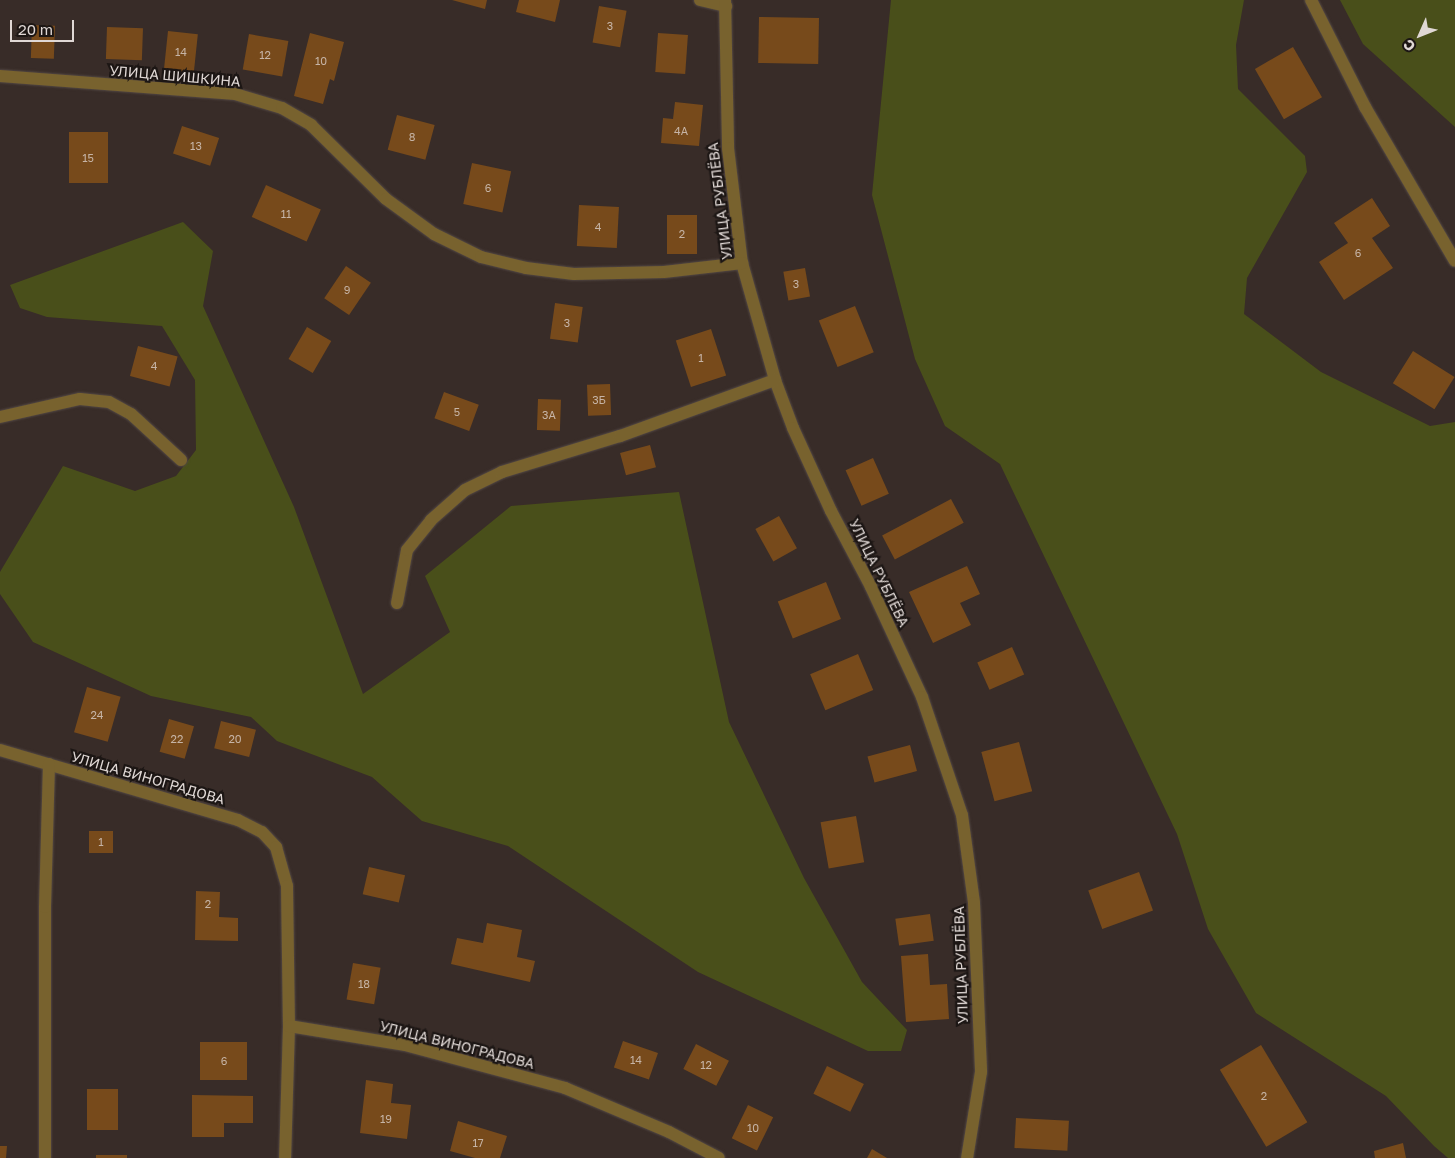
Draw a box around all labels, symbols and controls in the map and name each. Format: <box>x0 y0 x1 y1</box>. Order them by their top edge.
scale bar <box>12 10 76 42</box>
north arrow <box>1395 10 1445 60</box>
house number: 3 <box>607 19 613 33</box>
text: 20 m <box>18 20 53 38</box>
text: С <box>1399 36 1418 55</box>
house number: 14 <box>175 45 187 59</box>
house number: 12 <box>259 48 271 62</box>
house number: 10 <box>315 54 327 68</box>
street label: УЛИЦА ШИШКИНА <box>109 62 241 90</box>
house number: 4А <box>674 124 688 138</box>
house number: 8 <box>409 130 415 144</box>
house number: 13 <box>190 139 202 153</box>
street label: УЛИЦА РУБЛЁВА <box>704 141 736 261</box>
house number: 15 <box>82 151 94 165</box>
house number: 6 <box>485 181 491 195</box>
house number: 11 <box>281 207 291 221</box>
house number: 4 <box>595 220 601 234</box>
house number: 2 <box>679 227 685 241</box>
house number: 6 <box>1355 246 1361 260</box>
house number: 3 <box>793 277 799 291</box>
house number: 9 <box>344 283 350 297</box>
house number: 3 <box>564 316 570 330</box>
house number: 1 <box>698 351 704 365</box>
house number: 4 <box>151 359 157 373</box>
house number: 3Б <box>592 393 606 407</box>
house number: 5 <box>454 405 460 419</box>
house number: 3А <box>542 408 556 422</box>
street label: УЛИЦА РУБЛЁВА <box>846 516 912 630</box>
house number: 24 <box>90 708 104 722</box>
house number: 22 <box>171 732 183 746</box>
house number: 20 <box>228 732 242 746</box>
street label: УЛИЦА ВИНОГРАДОВА <box>69 748 227 808</box>
house number: 1 <box>98 835 104 849</box>
house number: 2 <box>205 897 211 911</box>
street label: УЛИЦА РУБЛЁВА <box>951 906 971 1024</box>
house number: 18 <box>358 977 370 991</box>
street label: УЛИЦА ВИНОГРАДОВА <box>378 1018 536 1072</box>
house number: 14 <box>630 1053 642 1067</box>
house number: 6 <box>221 1054 227 1068</box>
house number: 12 <box>700 1058 712 1072</box>
house number: 2 <box>1261 1089 1267 1103</box>
house number: 19 <box>380 1112 392 1126</box>
house number: 10 <box>747 1121 759 1135</box>
house number: 17 <box>472 1136 484 1150</box>

